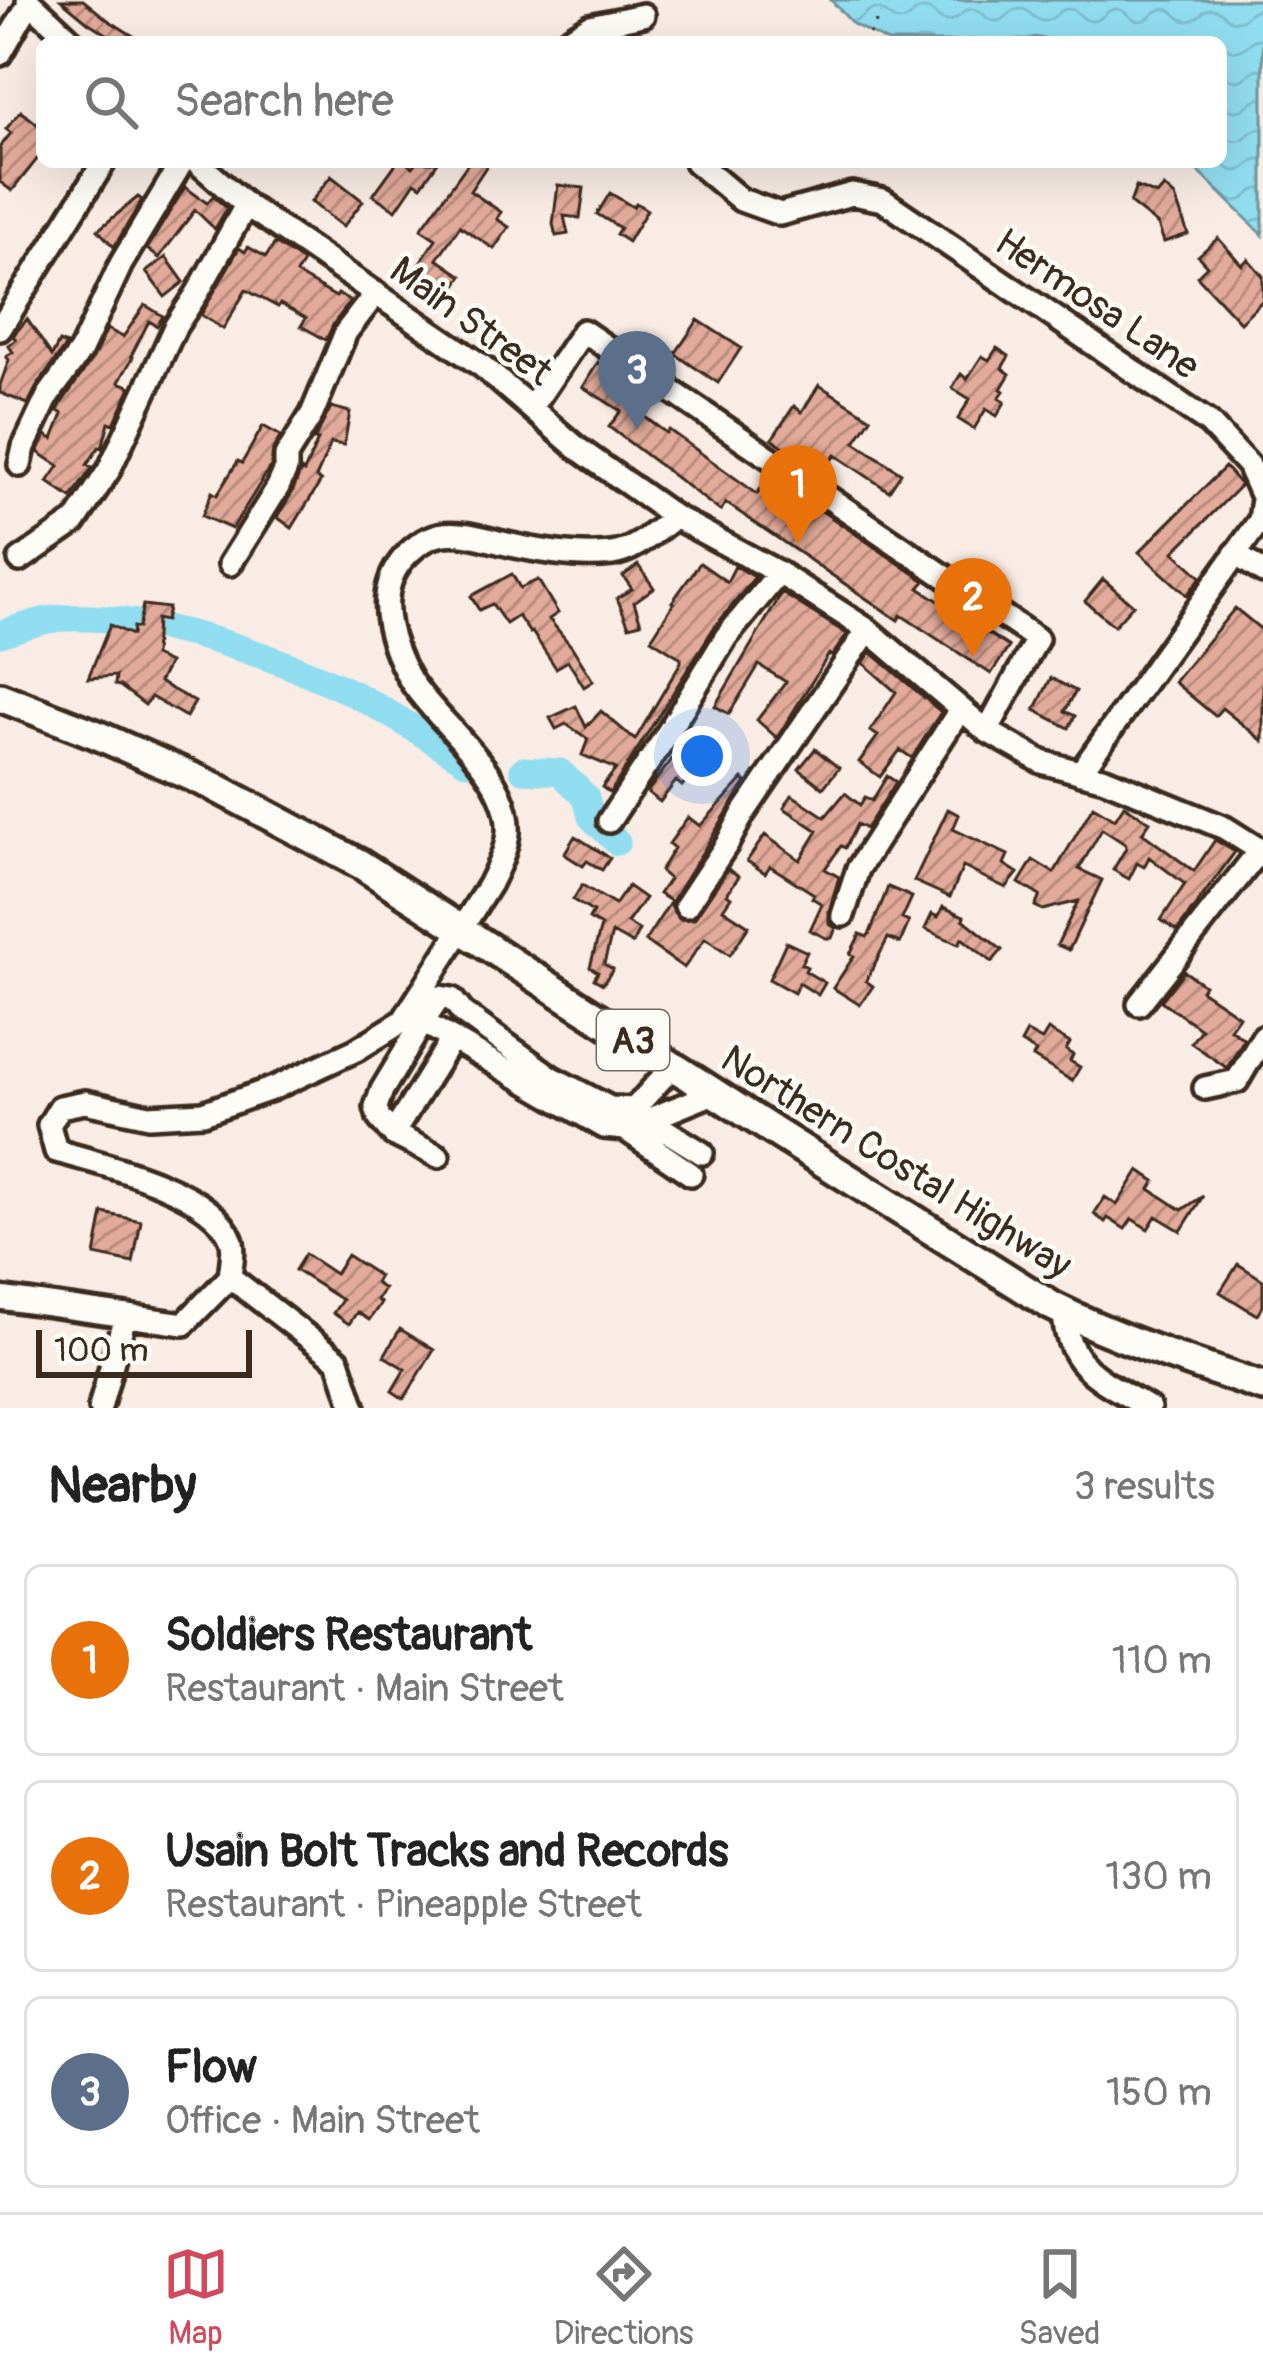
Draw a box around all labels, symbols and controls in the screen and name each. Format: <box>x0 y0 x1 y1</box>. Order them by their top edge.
search box <box>36 36 1227 168</box>
icon: search <box>78 69 144 135</box>
text: Search here <box>174 74 394 130</box>
street label: Hermosa Lane <box>986 218 1209 391</box>
street label: Main Street <box>380 246 562 397</box>
pin: 3 <box>598 331 676 430</box>
pin: 1 <box>759 445 837 544</box>
pin: 2 <box>934 558 1012 657</box>
your location <box>672 726 732 786</box>
road number: A3 <box>597 1010 669 1070</box>
street label: Northern Costal Highway <box>712 1034 1081 1290</box>
scale bar <box>36 1324 252 1377</box>
text: 100 m <box>54 1330 148 1371</box>
text: Nearby <box>48 1454 196 1518</box>
text: 3 results <box>1074 1462 1215 1511</box>
text: Soldiers Restaurant <box>165 1608 532 1664</box>
text: 1 <box>82 1636 98 1685</box>
text: 110 m <box>1112 1636 1212 1685</box>
text: Restaurant · Main Street <box>165 1664 564 1713</box>
text: Usain Bolt Tracks and Records <box>165 1824 728 1880</box>
text: 2 <box>79 1852 101 1901</box>
text: 130 m <box>1105 1852 1212 1901</box>
text: Restaurant · Pineapple Street <box>165 1880 642 1929</box>
text: Flow <box>165 2040 257 2096</box>
text: 3 <box>79 2068 101 2117</box>
text: 150 m <box>1106 2068 1212 2117</box>
text: Office · Main Street <box>165 2096 480 2145</box>
tab: Map <box>163 2241 229 2354</box>
tab: Directions <box>554 2241 694 2354</box>
tab: Saved <box>1019 2241 1100 2354</box>

